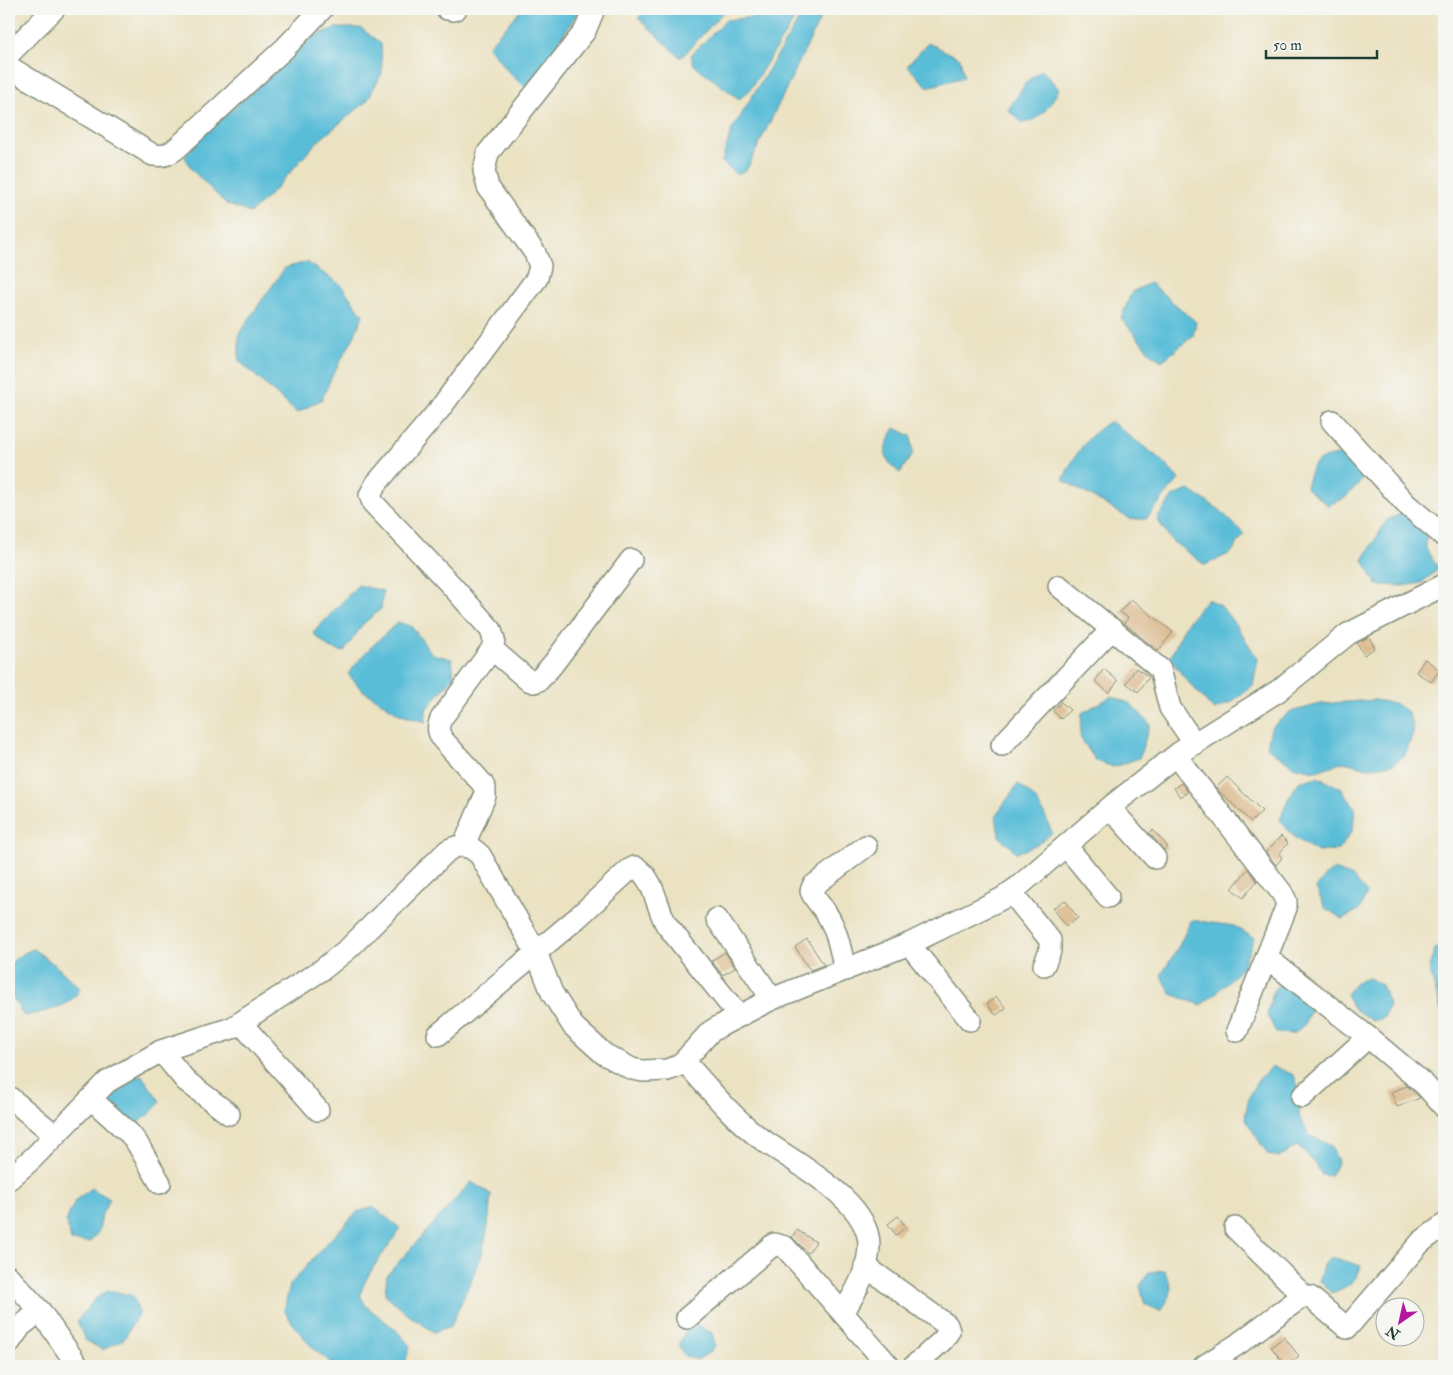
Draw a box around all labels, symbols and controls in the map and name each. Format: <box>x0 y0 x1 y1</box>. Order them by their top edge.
scale bar <box>1266 28 1377 60</box>
text: 50 m <box>1273 36 1302 55</box>
north arrow <box>1376 1298 1426 1348</box>
text: N <box>1383 1322 1404 1343</box>

